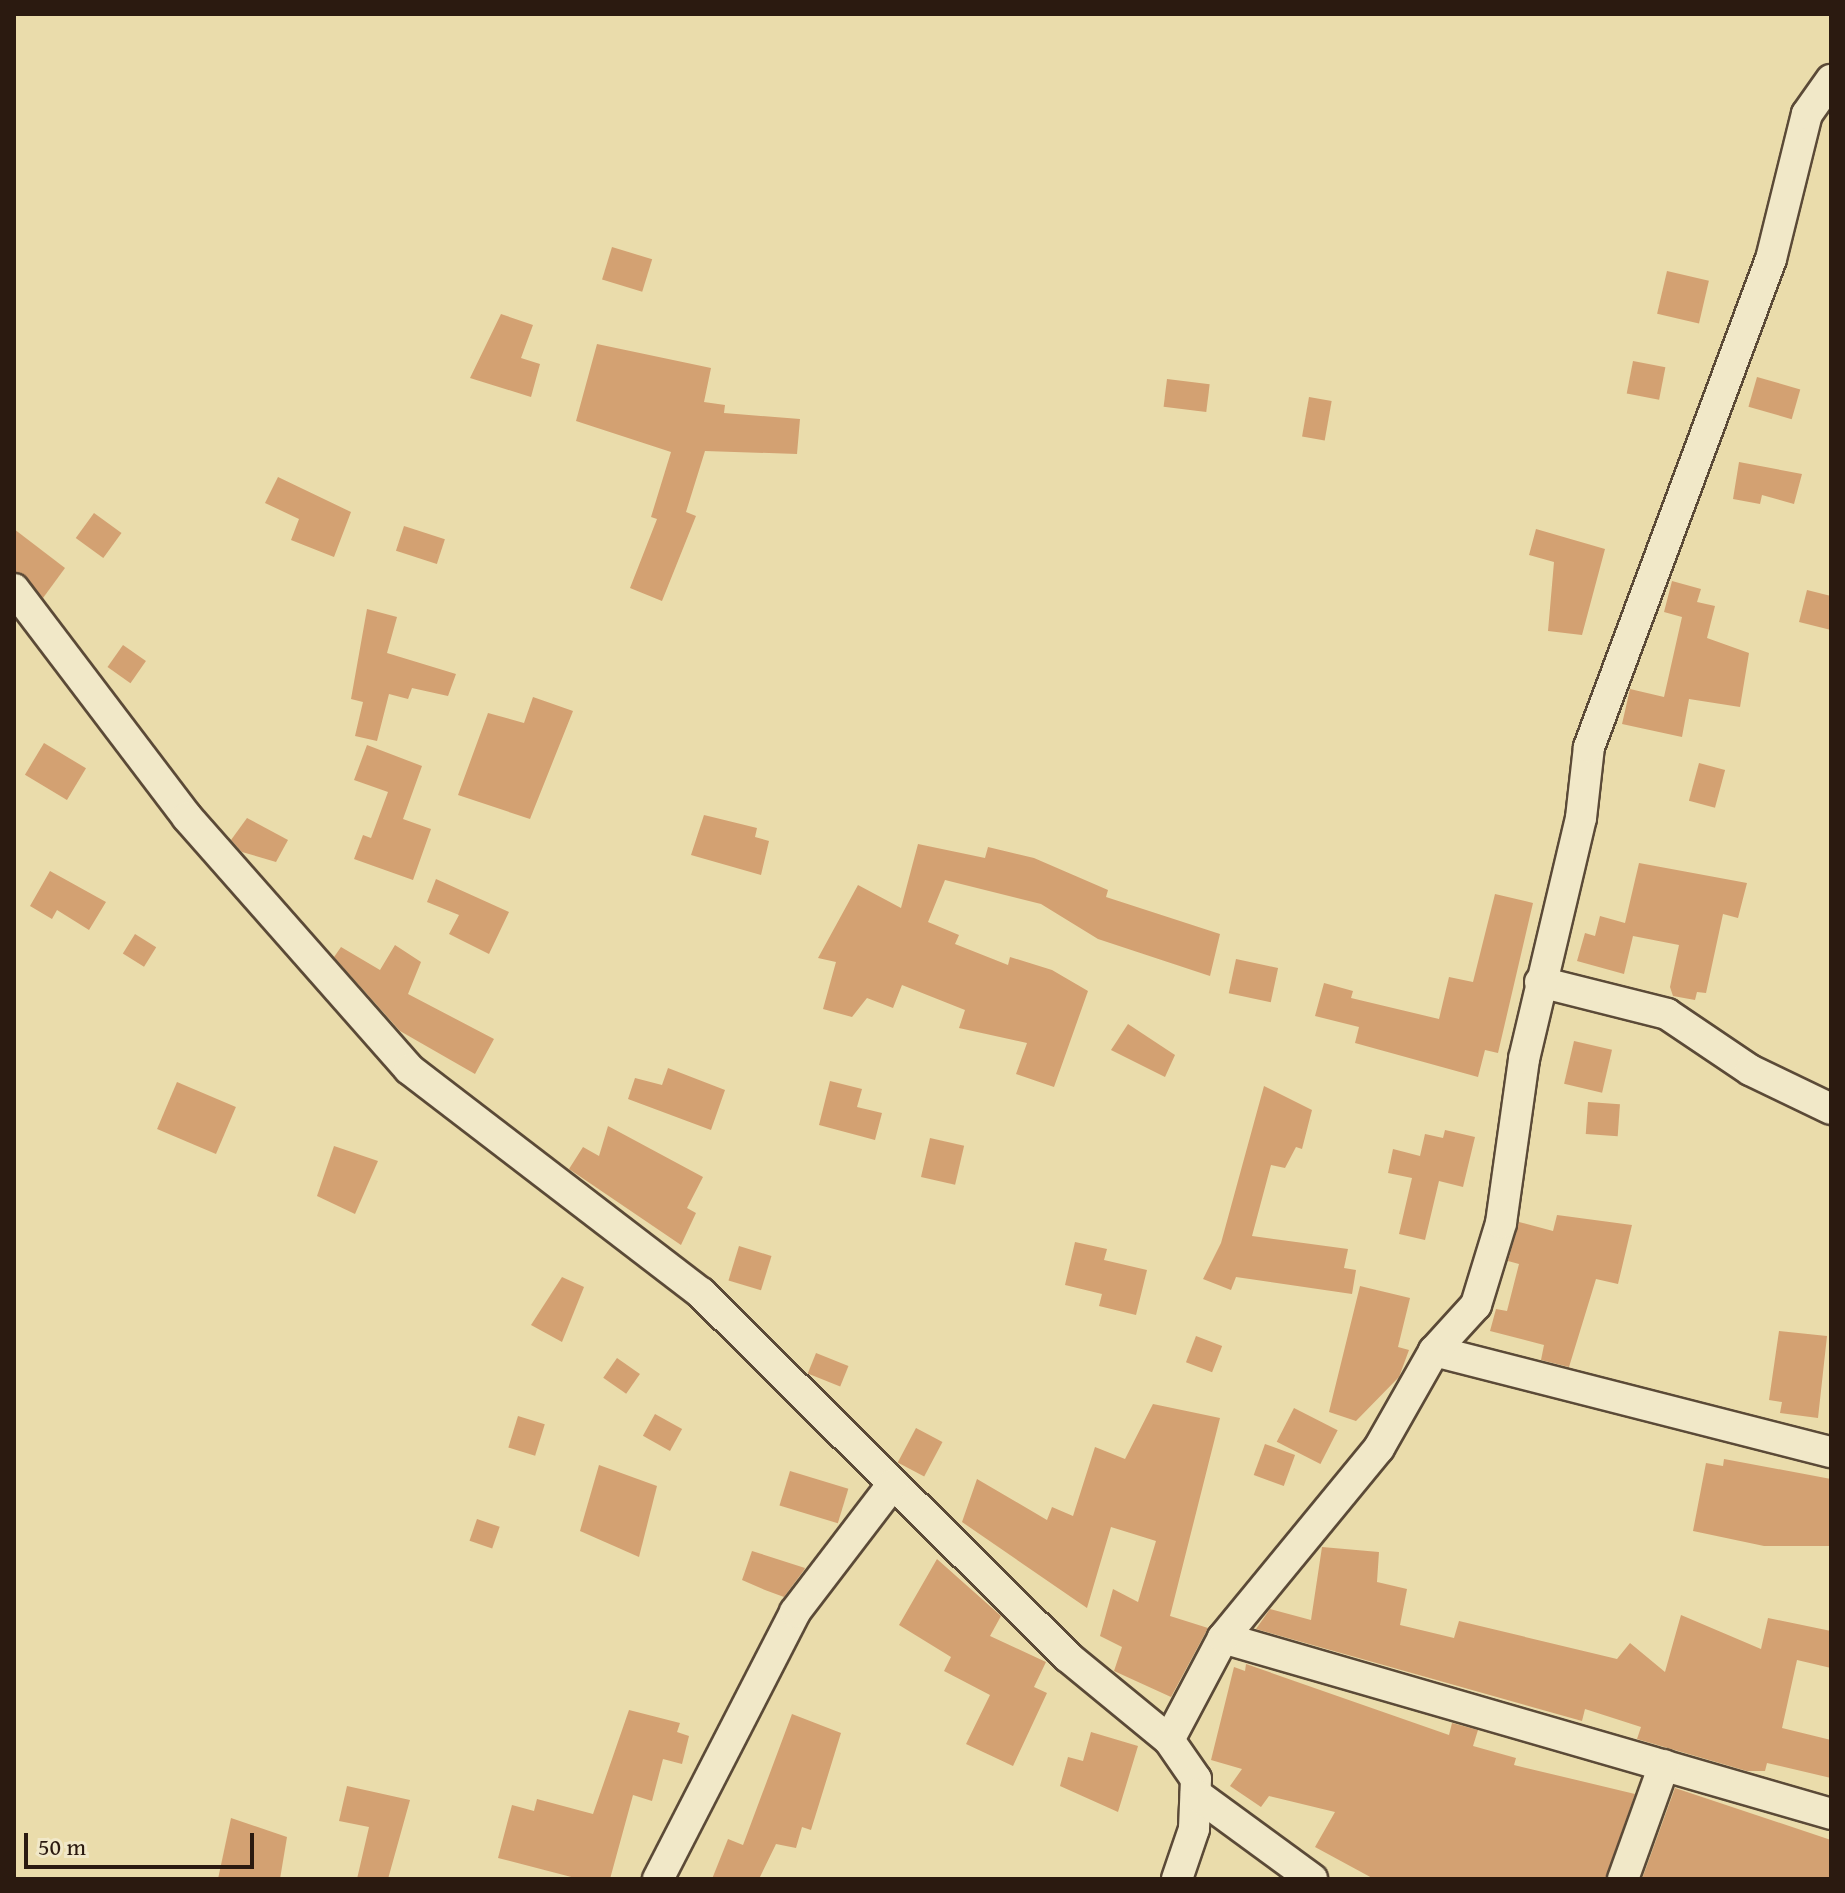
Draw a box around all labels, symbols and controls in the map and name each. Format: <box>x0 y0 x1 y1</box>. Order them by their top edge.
scale bar <box>28 1817 258 1867</box>
text: 50 m <box>38 1829 86 1864</box>

